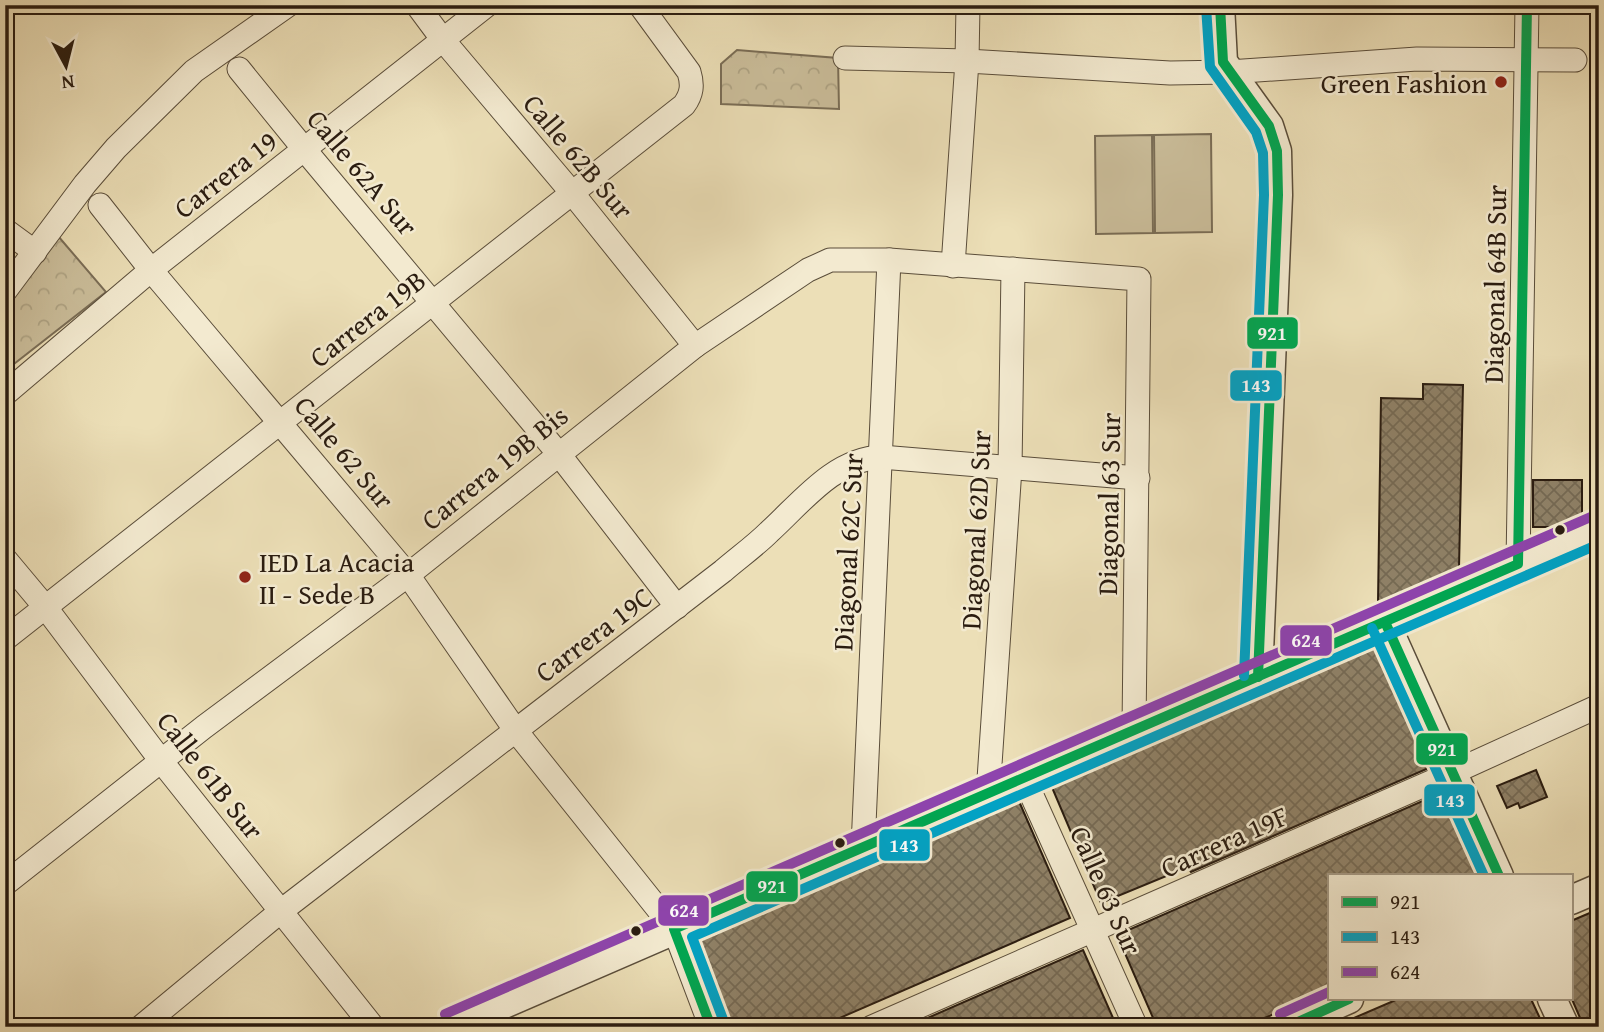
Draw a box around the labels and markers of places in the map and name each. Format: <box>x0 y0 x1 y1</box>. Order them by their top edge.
place label: Green Fashion <box>1321 62 1487 103</box>
marker: Green Fashion <box>1493 74 1509 90</box>
unlabelled marker <box>1553 523 1567 537</box>
place label: IED La Acacia II - Sede B <box>259 541 415 614</box>
marker: IED La Acacia II - Sede B <box>237 569 253 585</box>
unlabelled marker <box>833 836 847 850</box>
unlabelled marker <box>629 924 643 938</box>

